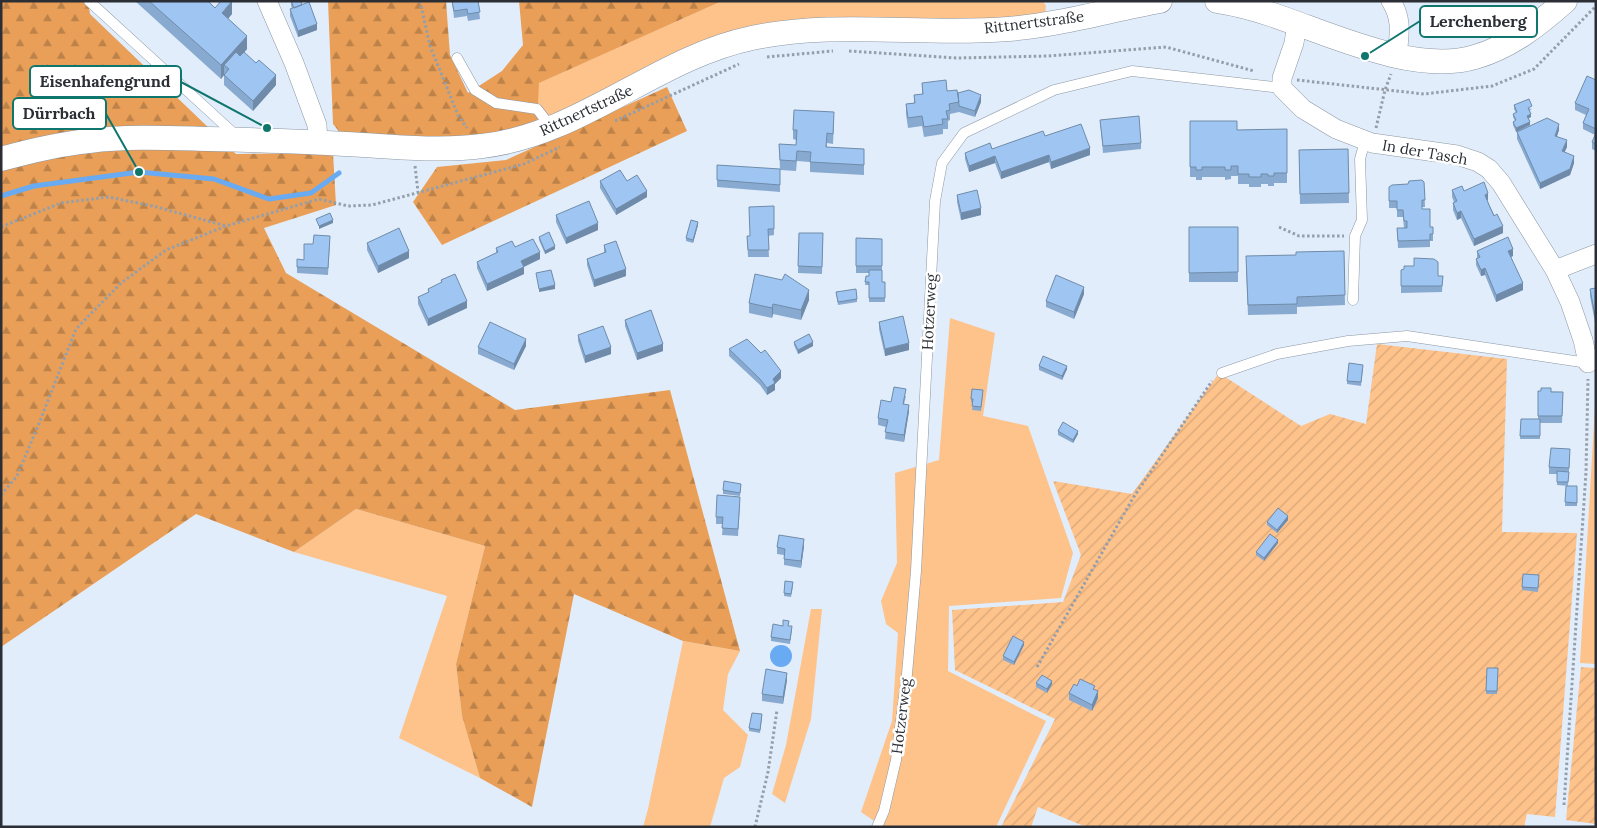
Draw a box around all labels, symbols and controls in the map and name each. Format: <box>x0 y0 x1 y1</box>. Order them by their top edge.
street label: Rittnertstraße <box>983 6 1085 38</box>
callout: Lerchenberg <box>1420 6 1537 37</box>
text: Lerchenberg <box>1429 11 1528 31</box>
callout: Eisenhafengrund <box>30 66 181 97</box>
text: Eisenhafengrund <box>40 71 171 91</box>
street label: Rittnertstraße <box>536 80 636 140</box>
callout: Dürrbach <box>13 98 106 129</box>
text: Dürrbach <box>22 103 96 123</box>
street label: In der Tasch <box>1381 135 1469 169</box>
street label: Hotzerweg <box>918 273 941 351</box>
street label: Hotzerweg <box>887 676 915 755</box>

